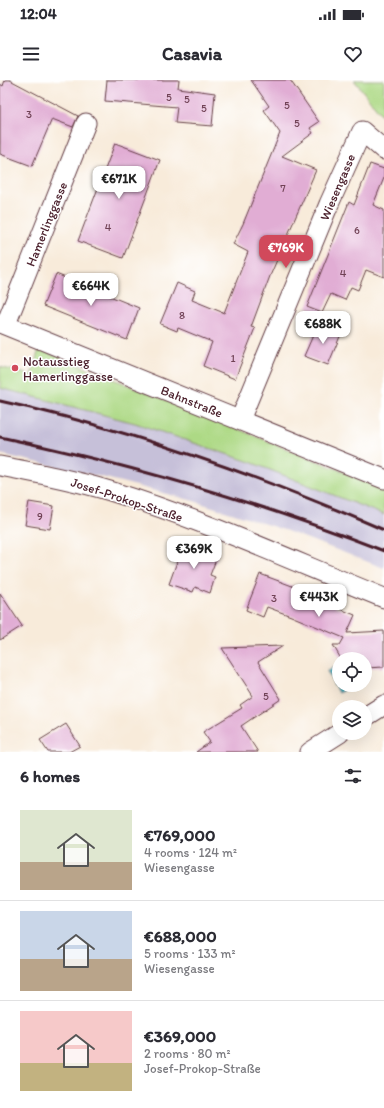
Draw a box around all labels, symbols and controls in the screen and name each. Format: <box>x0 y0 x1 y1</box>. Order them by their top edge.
text: 12:04 <box>20 5 57 23</box>
icon: menu <box>20 43 42 65</box>
text: Casavia <box>162 43 222 65</box>
icon: heart <box>342 43 364 65</box>
house number: 5 <box>166 91 172 104</box>
house number: 5 <box>184 93 190 106</box>
house number: 5 <box>284 99 290 112</box>
house number: 5 <box>201 102 207 115</box>
house number: 3 <box>26 108 32 121</box>
house number: 5 <box>294 117 300 130</box>
street label: Wiesengasse <box>317 152 358 223</box>
pin: €671K <box>91 166 147 200</box>
text: €671K <box>101 171 137 186</box>
street label: Hamerlinggasse <box>23 180 70 269</box>
house number: 7 <box>280 182 286 195</box>
house number: 4 <box>105 221 112 234</box>
house number: 6 <box>354 224 360 237</box>
pin: €769K <box>258 235 314 269</box>
text: €769K <box>268 240 304 255</box>
house number: 4 <box>340 267 347 280</box>
pin: €664K <box>63 273 119 307</box>
text: €664K <box>72 278 110 293</box>
house number: 8 <box>179 309 185 322</box>
pin: €688K <box>295 311 351 345</box>
text: €688K <box>305 316 341 331</box>
house number: 1 <box>230 352 236 365</box>
place label: Notausstieg Hamerlinggasse <box>23 354 113 384</box>
marker: Notausstieg Hamerlinggasse <box>10 363 20 373</box>
street label: Bahnstraße <box>159 382 225 421</box>
street label: Josef-Prokop-Straße <box>69 474 185 525</box>
house number: 9 <box>37 510 43 523</box>
pin: €369K <box>166 536 222 570</box>
text: €369K <box>176 541 212 556</box>
pin: €443K <box>291 584 347 618</box>
text: €443K <box>300 589 338 604</box>
house number: 3 <box>271 592 277 605</box>
map controls <box>332 652 372 740</box>
button: locate <box>332 652 372 692</box>
house number: 5 <box>263 690 269 703</box>
button: layers <box>332 700 372 740</box>
icon: filters <box>342 765 364 787</box>
text: 6 homes <box>20 766 80 786</box>
text: €769,000 <box>144 825 215 845</box>
icon: home <box>52 826 100 874</box>
text: 4 rooms · 124 m² <box>144 845 237 860</box>
text: Wiesengasse <box>144 860 215 875</box>
text: €688,000 <box>144 926 217 946</box>
icon: home <box>52 927 100 975</box>
text: 5 rooms · 133 m² <box>144 946 236 961</box>
text: Wiesengasse <box>144 961 215 976</box>
text: €369,000 <box>144 1026 216 1046</box>
icon: home <box>52 1027 100 1075</box>
text: 2 rooms · 80 m² <box>144 1046 231 1061</box>
text: Josef-Prokop-Straße <box>144 1061 261 1076</box>

